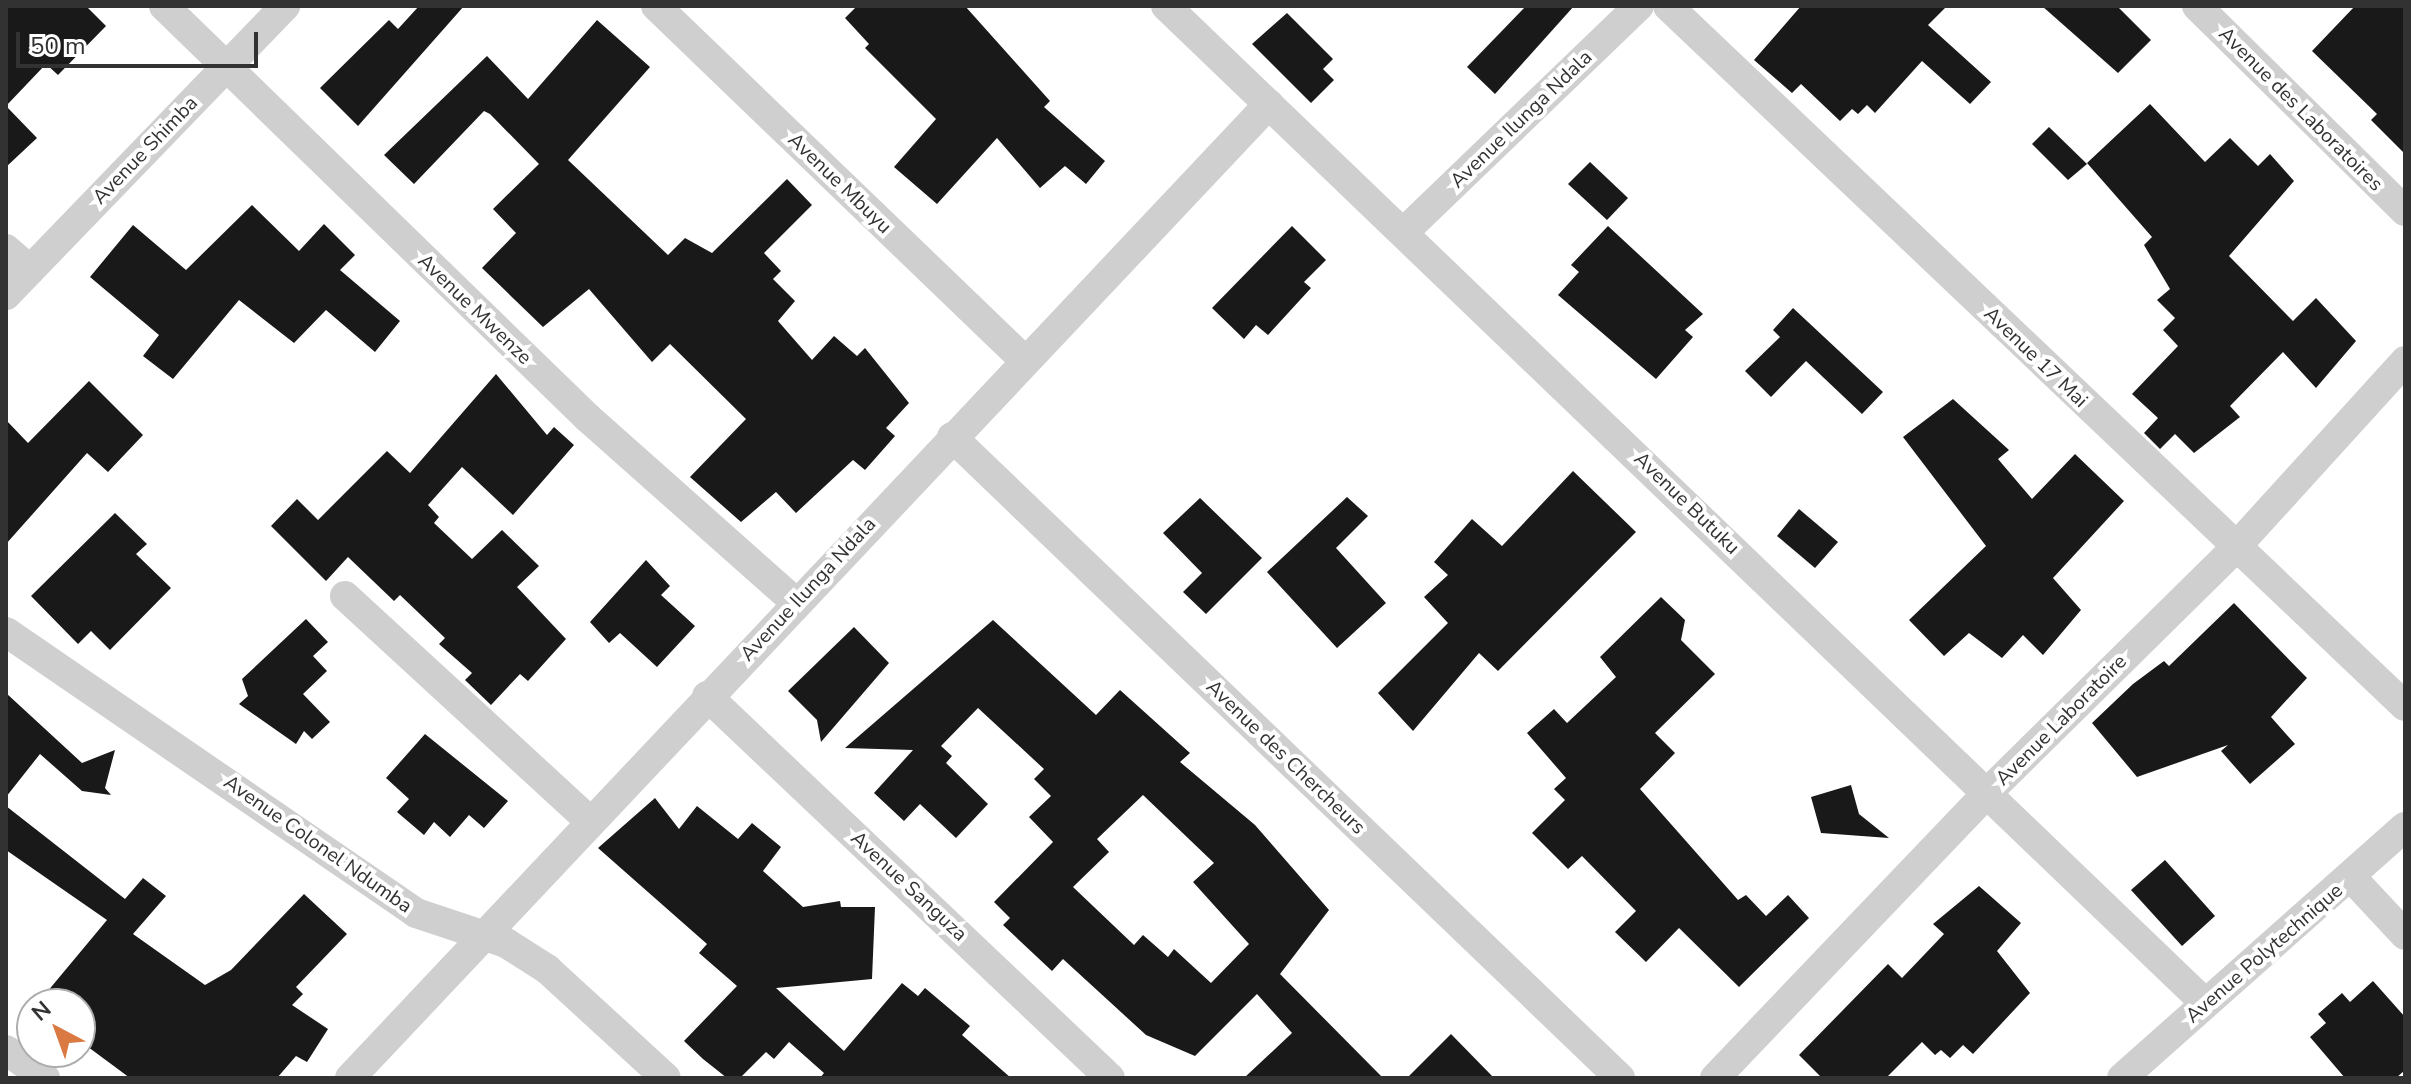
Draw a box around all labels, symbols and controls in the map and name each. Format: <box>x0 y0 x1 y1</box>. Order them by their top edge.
scale bar <box>20 16 262 66</box>
street label: Avenue des Laboratoires <box>2214 22 2388 196</box>
text: 50 m <box>30 30 86 62</box>
street label: Avenue Ilunga Ndala <box>1445 45 1597 193</box>
street label: Avenue Shimba <box>87 91 203 209</box>
street label: Avenue Mbuyu <box>783 128 897 238</box>
street label: Avenue Mwenze <box>413 249 537 369</box>
street label: Avenue 17 Mai <box>1979 302 2093 412</box>
street label: Avenue Butuku <box>1629 447 1745 559</box>
street label: Avenue Ilunga Ndala <box>735 512 881 666</box>
street label: Avenue Laboratoire <box>1990 649 2132 791</box>
street label: Avenue des Chercheurs <box>1201 675 1371 839</box>
street label: Avenue Colonel Ndumba <box>219 770 417 918</box>
street label: Avenue Sanguza <box>846 826 972 946</box>
street label: Avenue Polytechnique <box>2181 878 2347 1028</box>
north arrow <box>16 988 96 1068</box>
text: N <box>26 995 58 1028</box>

